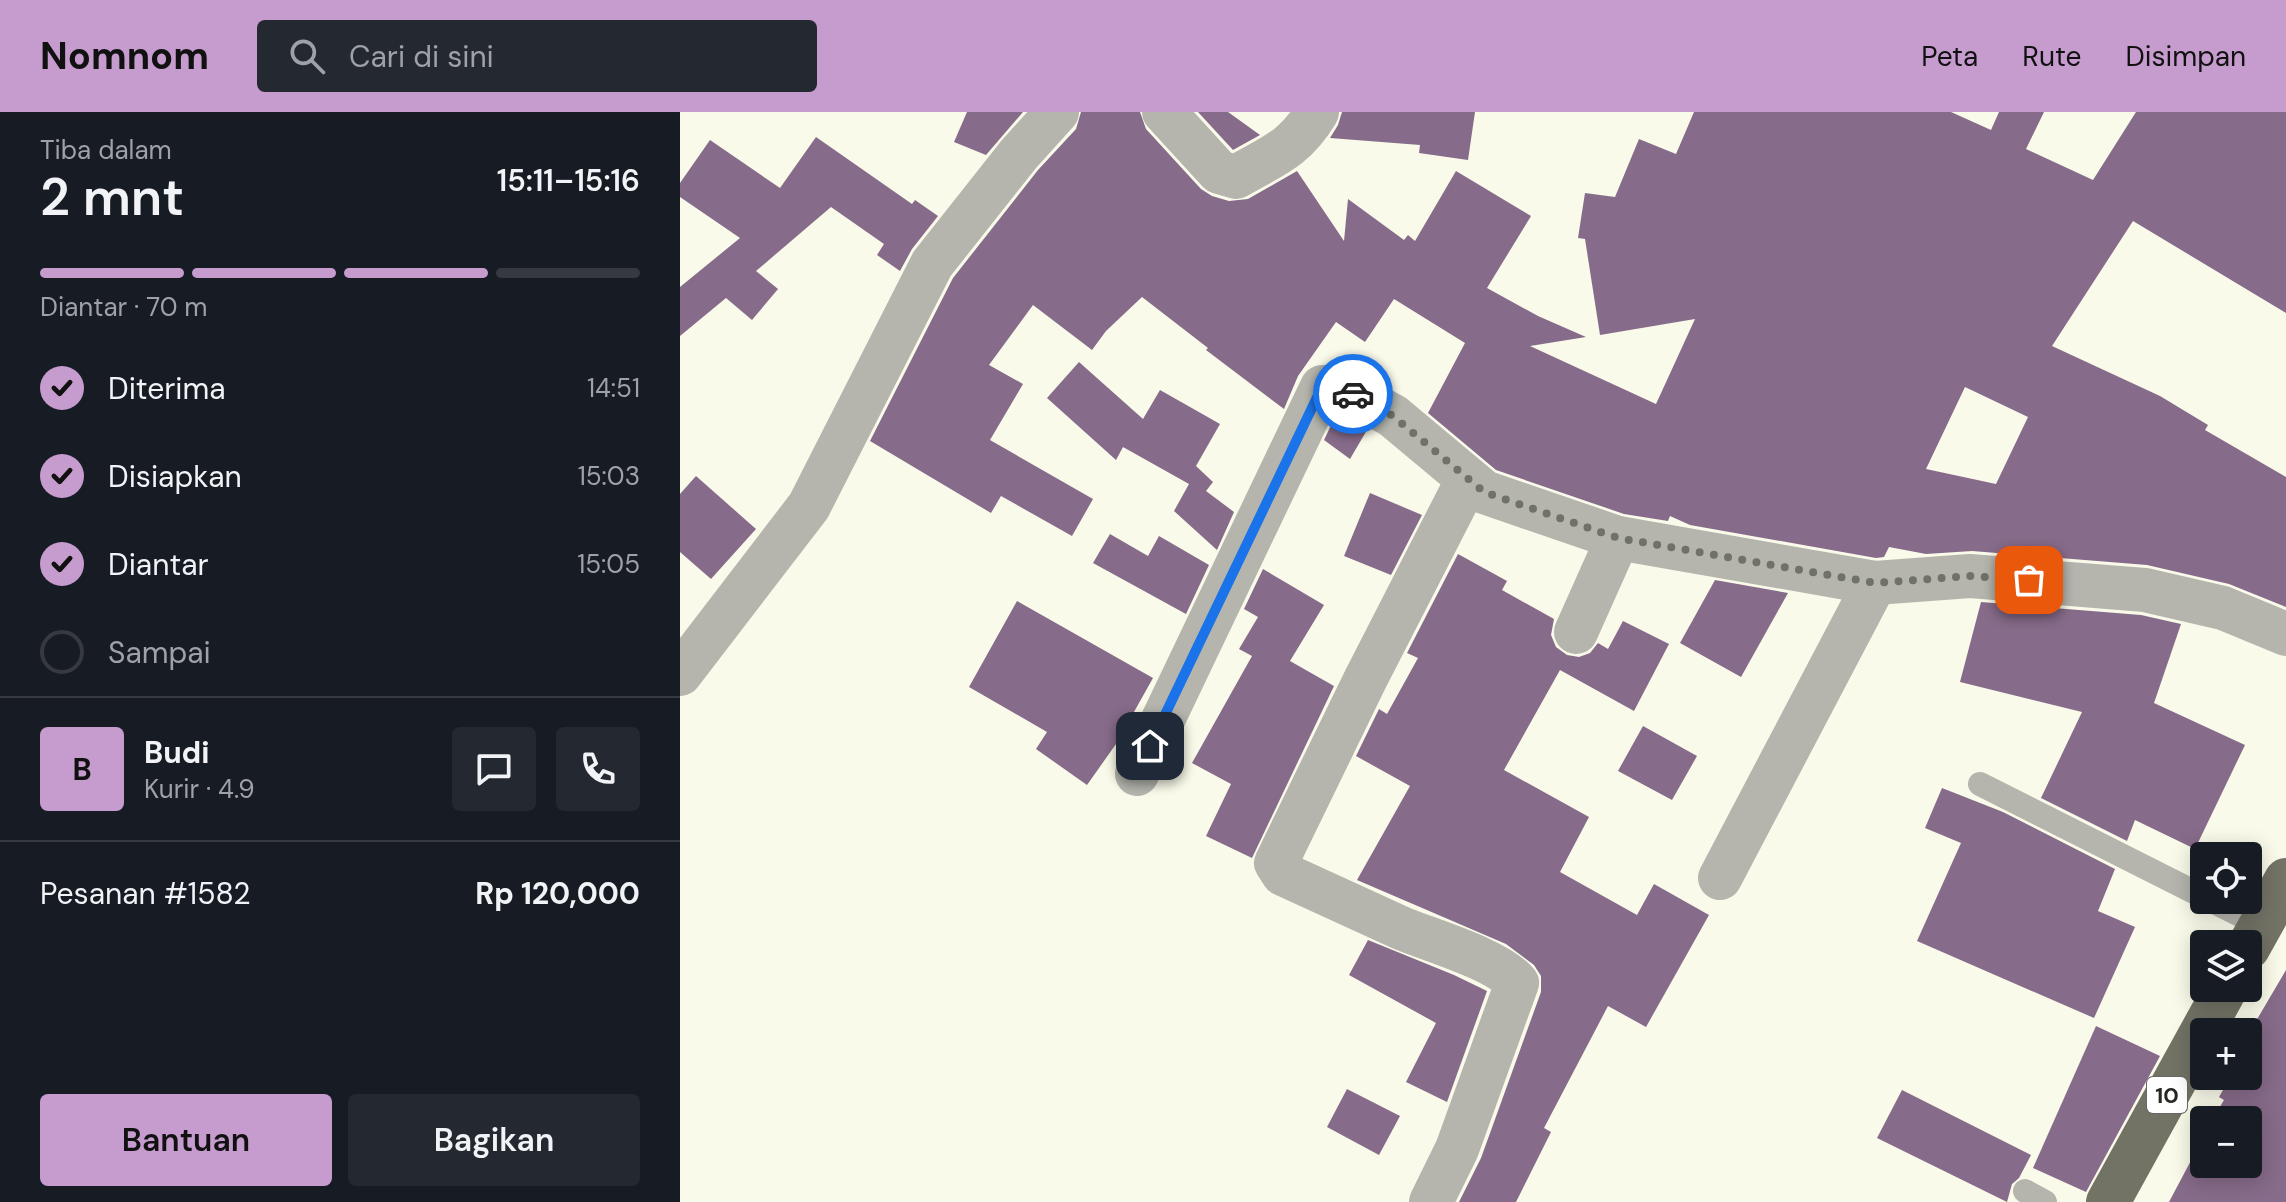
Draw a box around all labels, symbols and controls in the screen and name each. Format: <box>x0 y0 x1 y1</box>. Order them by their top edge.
search box <box>257 20 817 92</box>
text: Nomnom <box>40 31 209 81</box>
icon: search <box>285 34 329 78</box>
text: Cari di sini <box>349 37 494 76</box>
text: Peta <box>1921 38 1978 75</box>
text: Rute <box>2022 38 2081 75</box>
text: Disimpan <box>2125 38 2246 75</box>
text: Tiba dalam <box>40 133 172 167</box>
text: 15:11–15:16 <box>497 161 640 200</box>
text: 2 mnt <box>40 163 184 231</box>
text: Diantar · 70 m <box>40 290 208 324</box>
courier <box>1313 354 1393 434</box>
icon: check <box>40 366 84 410</box>
text: Diterima <box>108 369 226 408</box>
text: 14:51 <box>587 371 640 405</box>
icon: car <box>1331 372 1375 416</box>
icon: check <box>40 454 84 498</box>
text: Disiapkan <box>108 457 242 496</box>
text: 15:03 <box>578 459 640 493</box>
icon: check <box>40 542 84 586</box>
text: Diantar <box>108 545 209 584</box>
pin <box>1995 546 2063 614</box>
text: 15:05 <box>577 547 640 581</box>
icon: bag <box>2007 558 2051 602</box>
text: Sampai <box>108 633 211 672</box>
pin <box>1116 712 1184 780</box>
icon: home <box>1128 724 1172 768</box>
button: chat <box>452 727 536 811</box>
button: phone <box>556 727 640 811</box>
text: Budi <box>144 733 210 772</box>
text: B <box>72 750 92 789</box>
text: Kurir · 4.9 <box>144 772 255 806</box>
map controls <box>2190 842 2262 1178</box>
button: locate <box>2190 842 2262 914</box>
text: Pesanan #1582 <box>40 874 250 913</box>
text: Rp 120,000 <box>475 874 640 913</box>
button: layers <box>2190 930 2262 1002</box>
button: + <box>2190 1018 2262 1090</box>
road number: 10 <box>2147 1077 2187 1113</box>
button: Bantuan <box>40 1094 332 1186</box>
button: Bagikan <box>348 1094 640 1186</box>
button: − <box>2190 1106 2262 1178</box>

